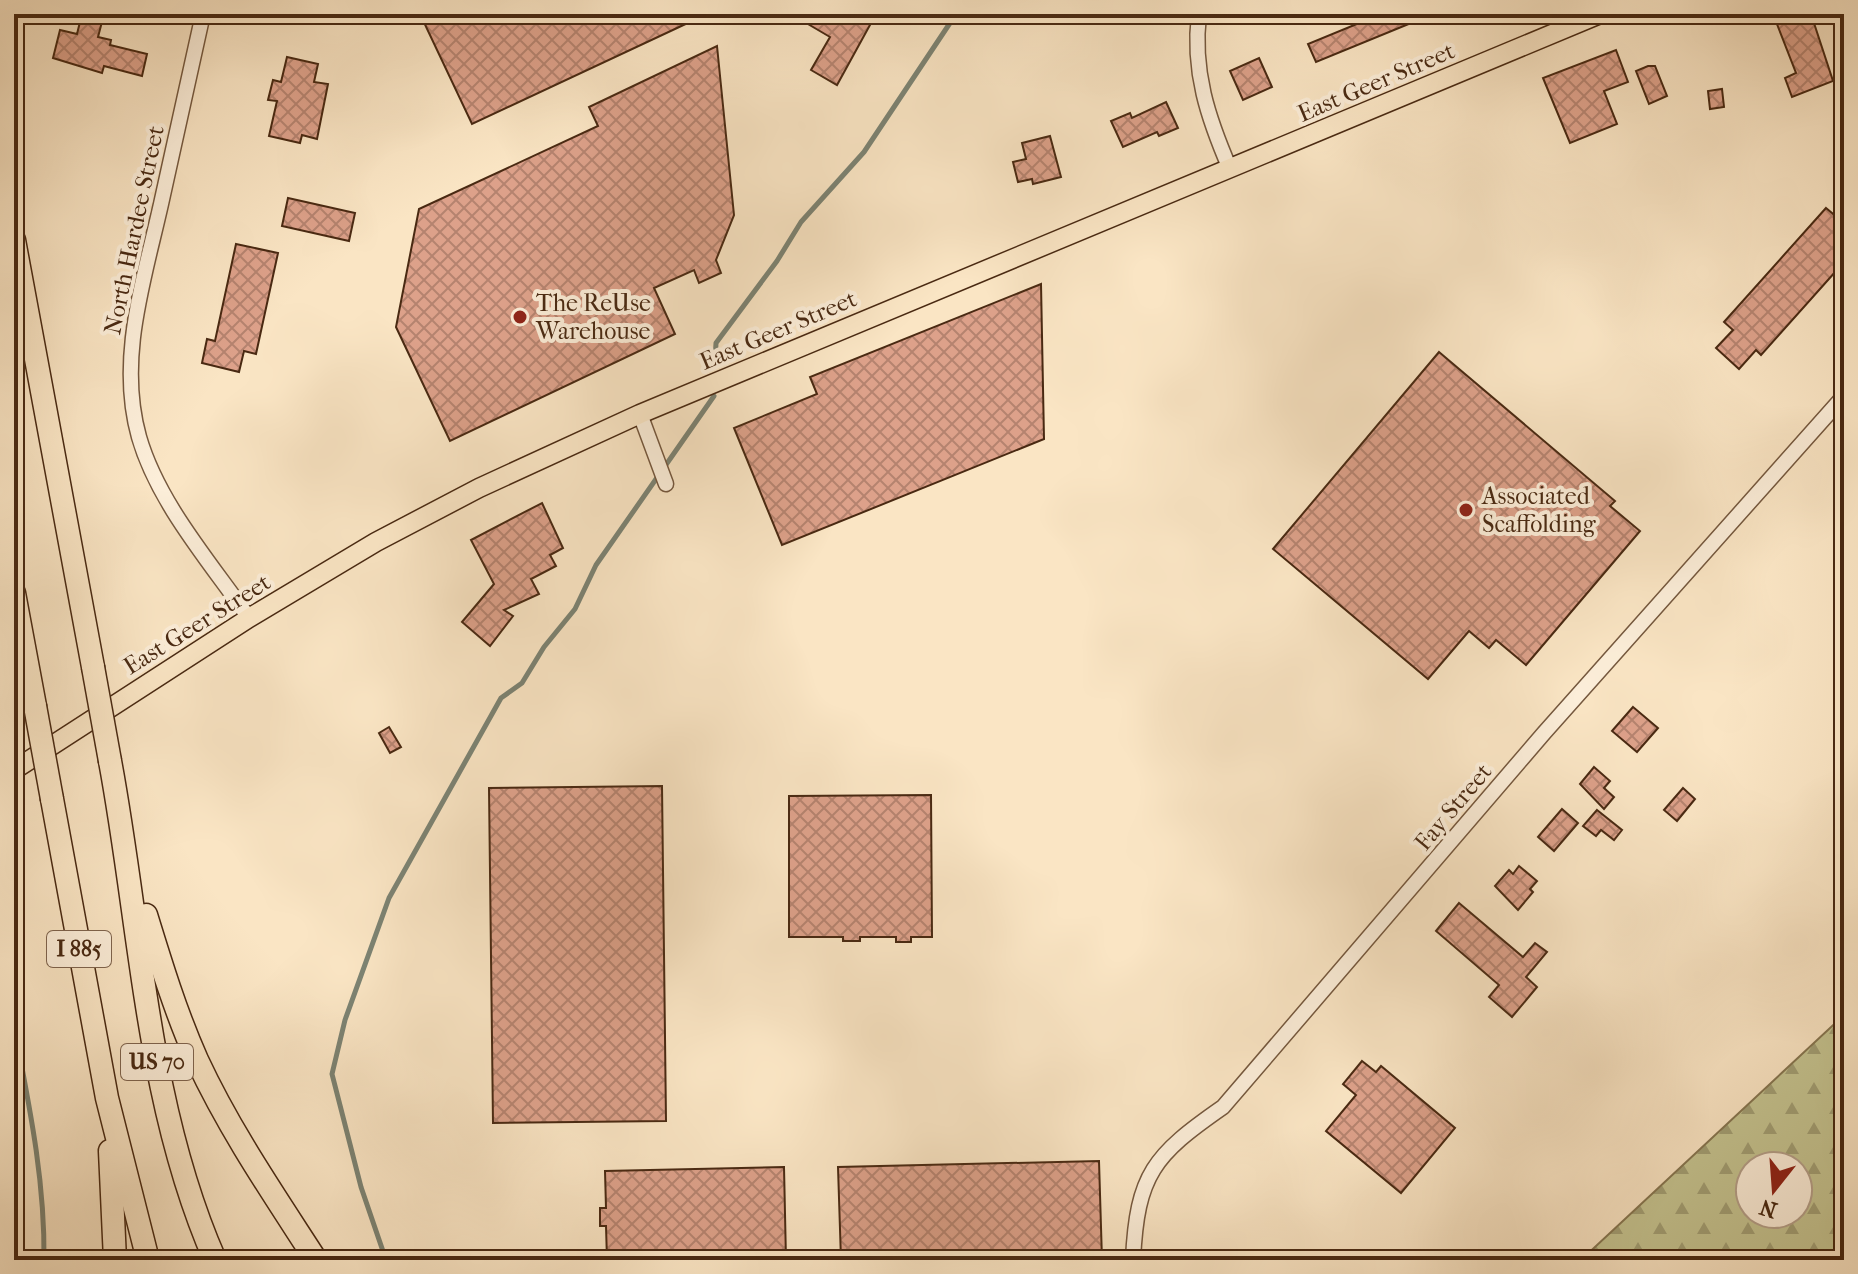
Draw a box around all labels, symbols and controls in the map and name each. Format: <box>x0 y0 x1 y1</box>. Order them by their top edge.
street label: East Geer Street <box>1293 36 1459 128</box>
street label: North Hardee Street <box>98 123 170 337</box>
street label: East Geer Street <box>695 284 861 376</box>
place label: The ReUse Warehouse <box>535 289 651 345</box>
marker: The ReUse Warehouse <box>511 308 529 326</box>
place label: Associated Scaffolding <box>1481 482 1597 538</box>
marker: Associated Scaffolding <box>1457 501 1475 519</box>
street label: East Geer Street <box>118 567 276 680</box>
street label: Fay Street <box>1409 758 1498 856</box>
road number: I 885 <box>47 931 111 967</box>
road number: US 70 <box>121 1044 193 1080</box>
north arrow <box>1734 1150 1814 1230</box>
text: N <box>1756 1193 1780 1223</box>

